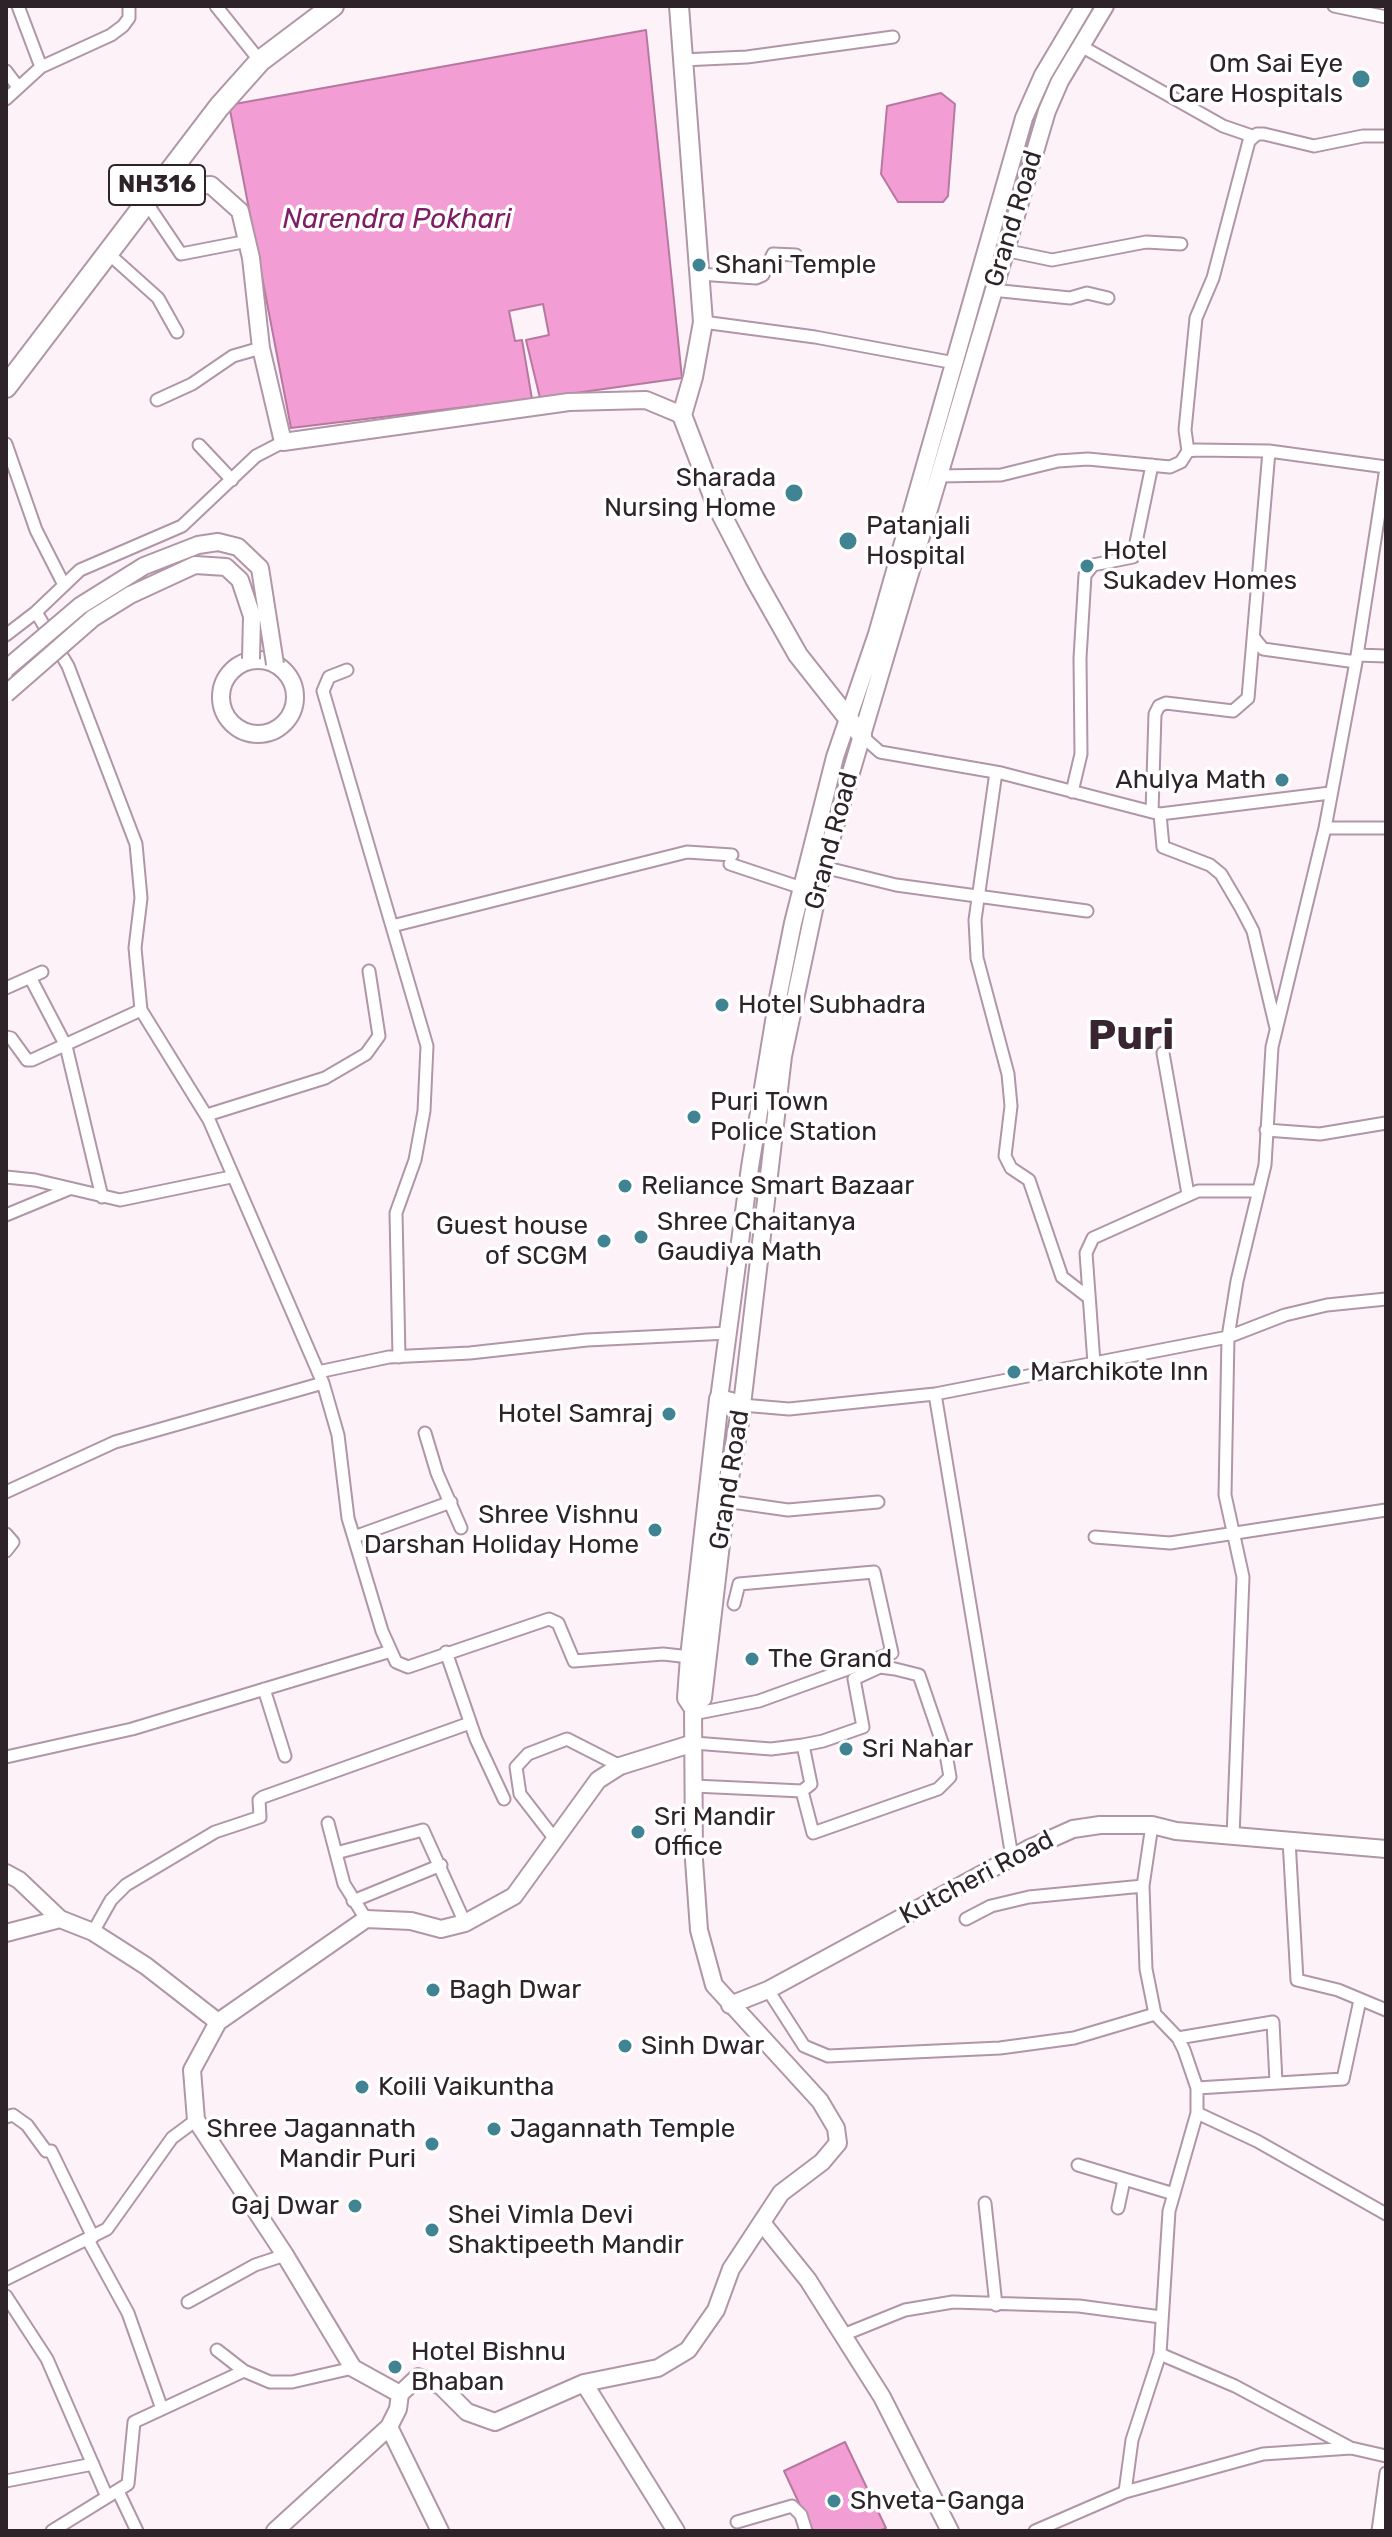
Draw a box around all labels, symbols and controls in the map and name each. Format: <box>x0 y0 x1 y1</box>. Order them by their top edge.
place label: Om Sai Eye Care Hospitals <box>1168 48 1343 110</box>
marker: Om Sai Eye Care Hospitals <box>1350 68 1372 90</box>
street label: Grand Road <box>978 147 1050 291</box>
road number: NH316 <box>109 165 205 205</box>
water label: Narendra Pokhari <box>282 203 512 237</box>
place label: Shani Temple <box>715 249 876 281</box>
marker: Shani Temple <box>690 256 708 274</box>
place label: Sharada Nursing Home <box>604 462 776 524</box>
marker: Sharada Nursing Home <box>783 482 805 504</box>
place label: Patanjali Hospital <box>866 510 971 572</box>
marker: Patanjali Hospital <box>837 530 859 552</box>
place label: Hotel Sukadev Homes <box>1103 535 1297 596</box>
marker: Hotel Sukadev Homes <box>1078 557 1096 575</box>
place label: Ahulya Math <box>1115 764 1266 796</box>
street label: Grand Road <box>799 769 865 913</box>
marker: Ahulya Math <box>1273 771 1291 789</box>
place label: Hotel Subhadra <box>738 989 926 1021</box>
marker: Hotel Subhadra <box>713 996 731 1014</box>
district label: Puri <box>1088 1012 1174 1062</box>
place label: Puri Town Police Station <box>710 1086 877 1148</box>
marker: Puri Town Police Station <box>685 1108 703 1126</box>
place label: Reliance Smart Bazaar <box>641 1170 914 1202</box>
marker: Reliance Smart Bazaar <box>616 1177 634 1195</box>
place label: Shree Chaitanya Gaudiya Math <box>657 1206 856 1268</box>
place label: Guest house of SCGM <box>436 1210 588 1272</box>
marker: Shree Chaitanya Gaudiya Math <box>632 1228 650 1246</box>
marker: Guest house of SCGM <box>595 1232 613 1250</box>
place label: Marchikote Inn <box>1030 1356 1208 1388</box>
marker: Marchikote Inn <box>1005 1363 1023 1381</box>
place label: Hotel Samraj <box>498 1398 653 1430</box>
marker: Hotel Samraj <box>660 1405 678 1423</box>
street label: Grand Road <box>704 1408 756 1552</box>
place label: Shree Vishnu Darshan Holiday Home <box>364 1499 639 1560</box>
marker: Shree Vishnu Darshan Holiday Home <box>646 1521 664 1539</box>
place label: The Grand <box>768 1643 892 1675</box>
marker: The Grand <box>743 1650 761 1668</box>
place label: Sri Nahar <box>862 1733 973 1765</box>
marker: Sri Nahar <box>837 1740 855 1758</box>
place label: Sri Mandir Office <box>654 1801 775 1862</box>
marker: Sri Mandir Office <box>629 1823 647 1841</box>
street label: Kutcheri Road <box>895 1824 1059 1932</box>
place label: Bagh Dwar <box>449 1974 581 2006</box>
marker: Bagh Dwar <box>424 1981 442 1999</box>
place label: Sinh Dwar <box>641 2030 764 2062</box>
marker: Sinh Dwar <box>616 2037 634 2055</box>
place label: Koili Vaikuntha <box>378 2071 554 2103</box>
marker: Koili Vaikuntha <box>353 2078 371 2096</box>
place label: Shree Jagannath Mandir Puri <box>207 2113 416 2174</box>
place label: Jagannath Temple <box>510 2113 735 2145</box>
marker: Jagannath Temple <box>485 2120 503 2138</box>
marker: Shree Jagannath Mandir Puri <box>423 2135 441 2153</box>
place label: Gaj Dwar <box>231 2190 339 2222</box>
marker: Gaj Dwar <box>346 2197 364 2215</box>
place label: Shei Vimla Devi Shaktipeeth Mandir <box>448 2199 684 2260</box>
marker: Shei Vimla Devi Shaktipeeth Mandir <box>423 2221 441 2239</box>
place label: Hotel Bishnu Bhaban <box>411 2336 566 2398</box>
marker: Hotel Bishnu Bhaban <box>386 2358 404 2376</box>
place label: Shveta-Ganga <box>850 2485 1025 2517</box>
marker: Shveta-Ganga <box>825 2492 843 2510</box>

